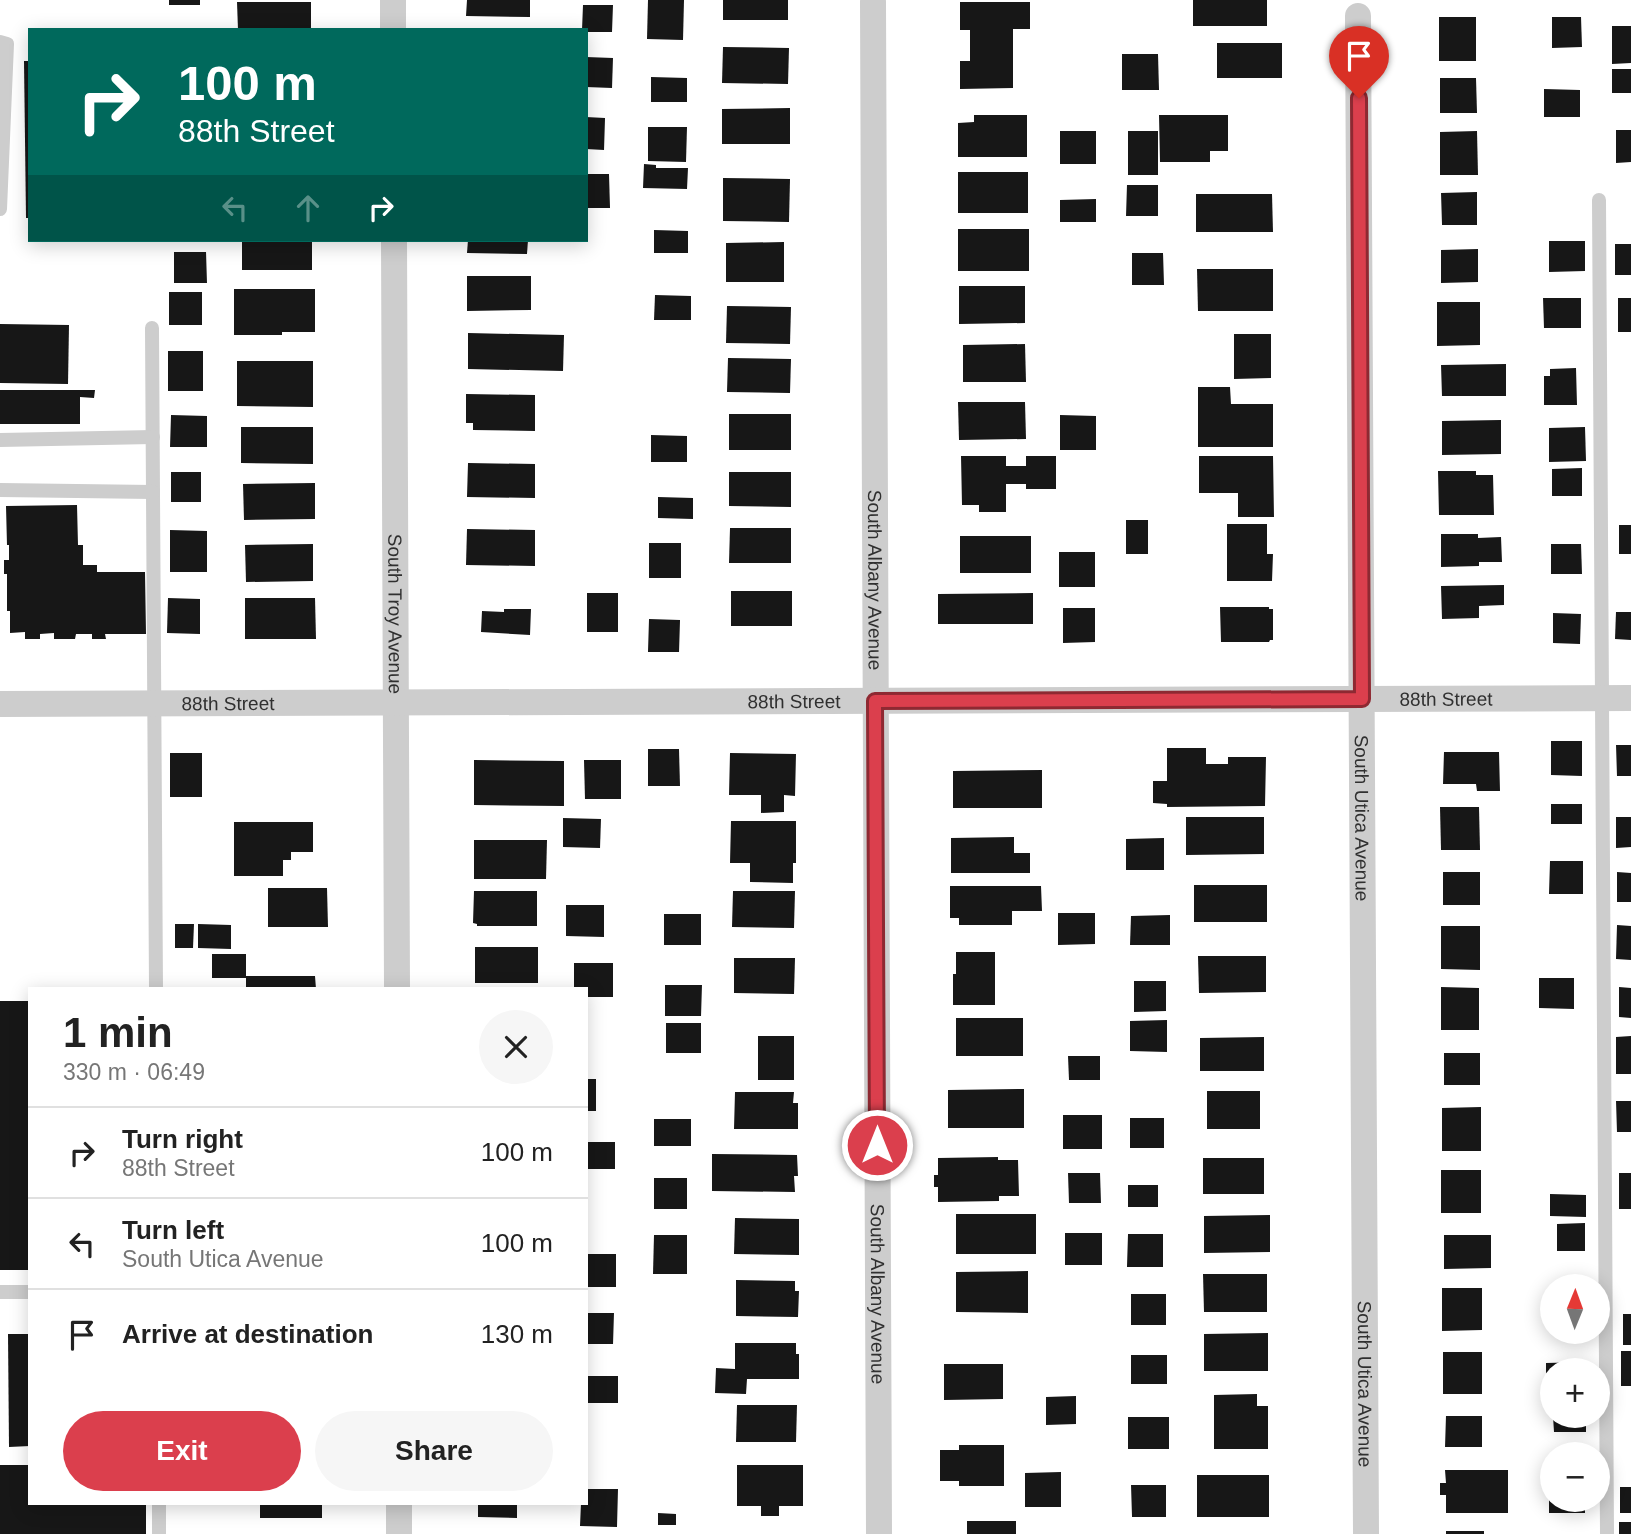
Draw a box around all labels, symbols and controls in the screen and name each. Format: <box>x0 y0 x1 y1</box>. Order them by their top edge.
pin <box>1329 26 1389 98</box>
icon: arrive <box>1340 37 1378 75</box>
icon: right <box>63 56 154 147</box>
text: 100 m <box>178 56 317 110</box>
text: 88th Street <box>178 113 335 149</box>
icon: left <box>216 189 254 227</box>
icon: ahead <box>289 189 327 227</box>
icon: right <box>362 189 400 227</box>
street label: South Albany Avenue <box>864 490 886 670</box>
street label: South Troy Avenue <box>385 534 406 694</box>
street label: 88th Street <box>1399 688 1493 709</box>
street label: 88th Street <box>747 690 841 712</box>
street label: 88th Street <box>181 692 275 714</box>
street label: South Utica Avenue <box>1351 735 1373 901</box>
text: 1 min <box>63 1009 173 1056</box>
button: close <box>479 1010 553 1084</box>
text: 330 m · 06:49 <box>63 1059 205 1085</box>
position arrow <box>840 1108 914 1182</box>
text: Turn right <box>122 1124 243 1154</box>
icon: right <box>63 1134 101 1172</box>
text: 100 m <box>481 1137 553 1167</box>
text: 88th Street <box>122 1155 235 1181</box>
street label: South Albany Avenue <box>867 1204 889 1384</box>
text: Turn left <box>122 1215 224 1245</box>
icon: left <box>63 1225 101 1263</box>
text: 100 m <box>481 1228 553 1258</box>
text: South Utica Avenue <box>122 1246 324 1272</box>
north arrow <box>1540 1274 1610 1344</box>
map controls <box>1540 1274 1610 1512</box>
street label: South Utica Avenue <box>1354 1301 1376 1467</box>
icon: arrive <box>63 1316 101 1354</box>
text: Arrive at destination <box>122 1319 373 1349</box>
text: 130 m <box>481 1319 553 1349</box>
button: + <box>1540 1358 1610 1428</box>
button: Exit <box>63 1411 301 1491</box>
button: Share <box>315 1411 553 1491</box>
button: − <box>1540 1442 1610 1512</box>

